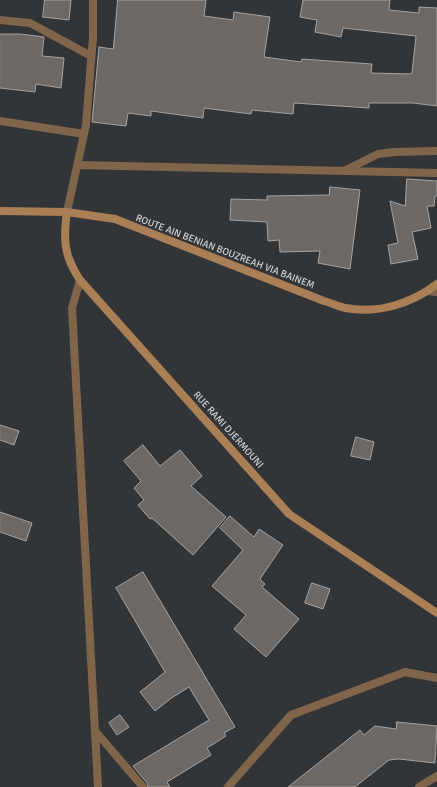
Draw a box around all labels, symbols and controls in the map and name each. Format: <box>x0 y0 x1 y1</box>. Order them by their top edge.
street label: ROUTE AIN BENIAN BOUZREAH VIA BAINEM <box>134 212 316 292</box>
street label: RUE RAMI DJERMOUNI <box>190 389 266 471</box>

